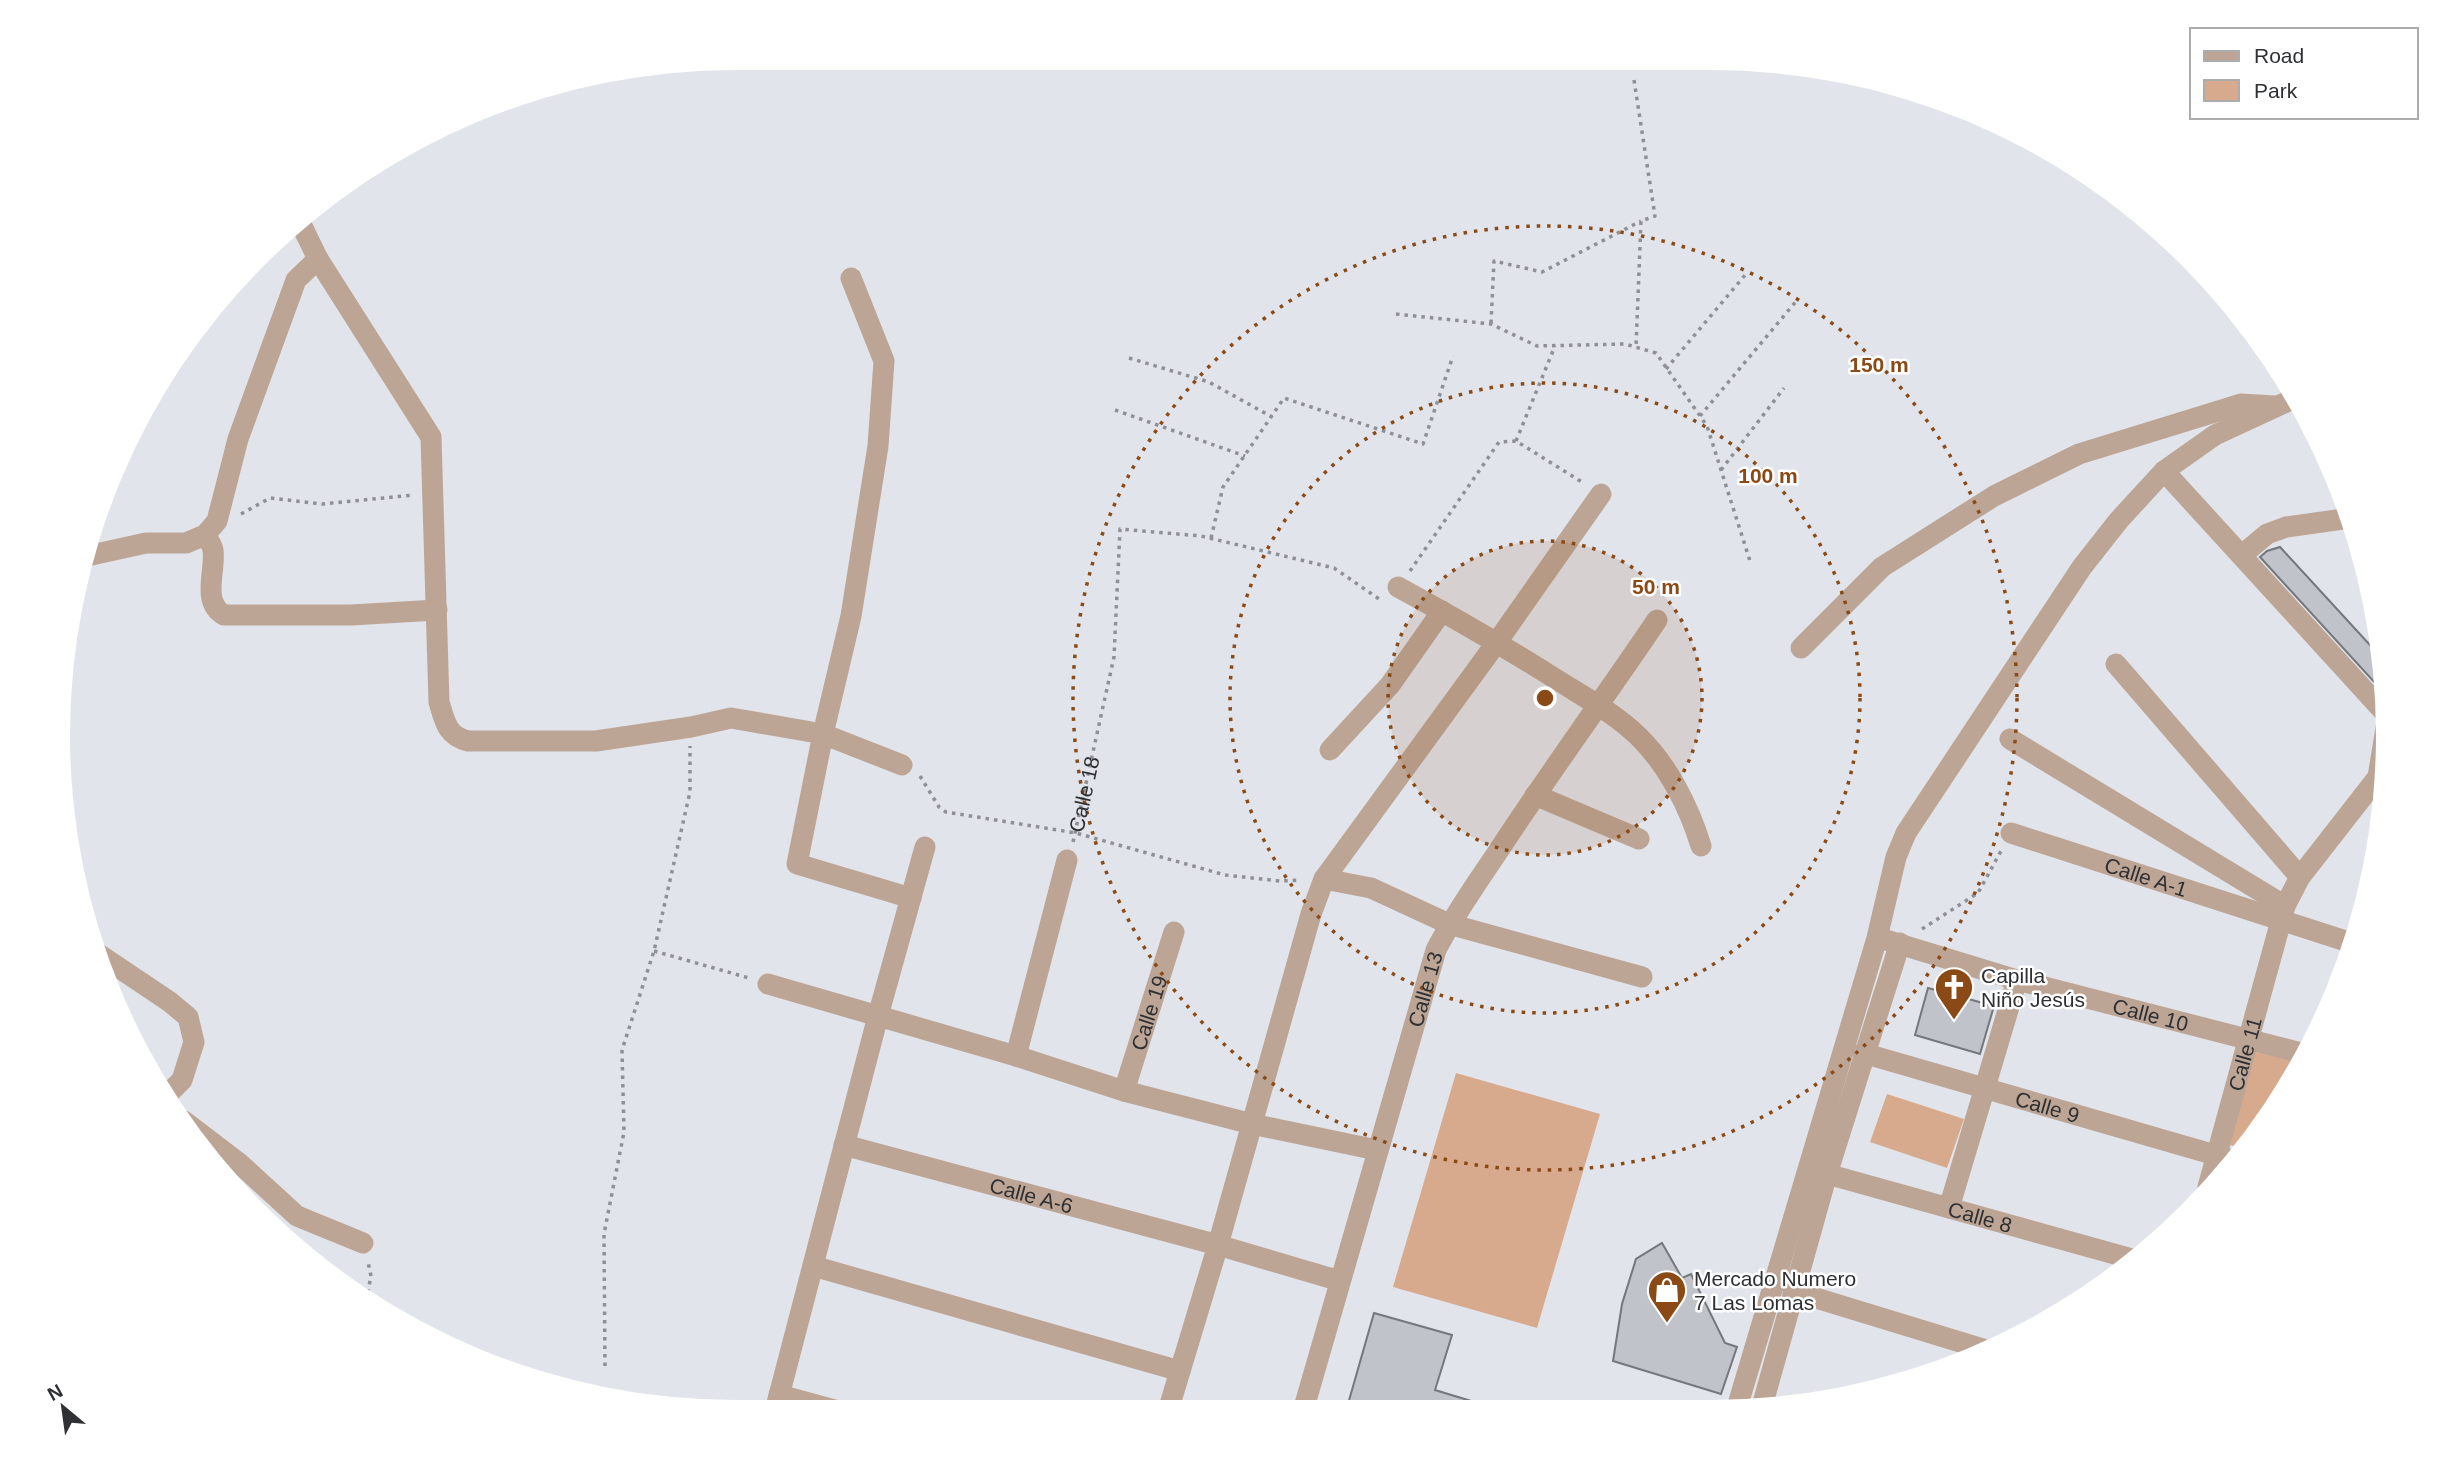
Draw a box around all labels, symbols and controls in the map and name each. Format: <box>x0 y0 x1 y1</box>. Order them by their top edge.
legend <box>2190 28 2418 119</box>
text: Road <box>2254 44 2304 67</box>
text: Park <box>2254 79 2298 102</box>
text: 150 m <box>1849 353 1909 376</box>
text: 100 m <box>1738 464 1798 487</box>
text: 50 m <box>1632 575 1680 598</box>
centre of rings <box>1533 686 1557 710</box>
street label: Calle 18 <box>1064 754 1103 834</box>
street label: Calle A-1 <box>2102 853 2190 901</box>
street label: Calle 13 <box>1403 949 1446 1029</box>
place label: Capilla Niño Jesús <box>1981 964 2085 1011</box>
church icon: Capilla Niño Jesús <box>1933 966 1975 1021</box>
street label: Calle 19 <box>1126 973 1171 1053</box>
street label: Calle 10 <box>2110 994 2191 1035</box>
street label: Calle 11 <box>2223 1014 2266 1093</box>
street label: Calle 9 <box>2013 1086 2082 1127</box>
street label: Calle A-6 <box>987 1173 1076 1217</box>
street label: Calle 8 <box>1946 1197 2015 1236</box>
place label: Mercado Numero 7 Las Lomas <box>1694 1267 1856 1314</box>
shop icon: Mercado Numero 7 Las Lomas <box>1646 1269 1688 1324</box>
north arrow <box>28 1372 98 1442</box>
text: N <box>44 1380 66 1405</box>

